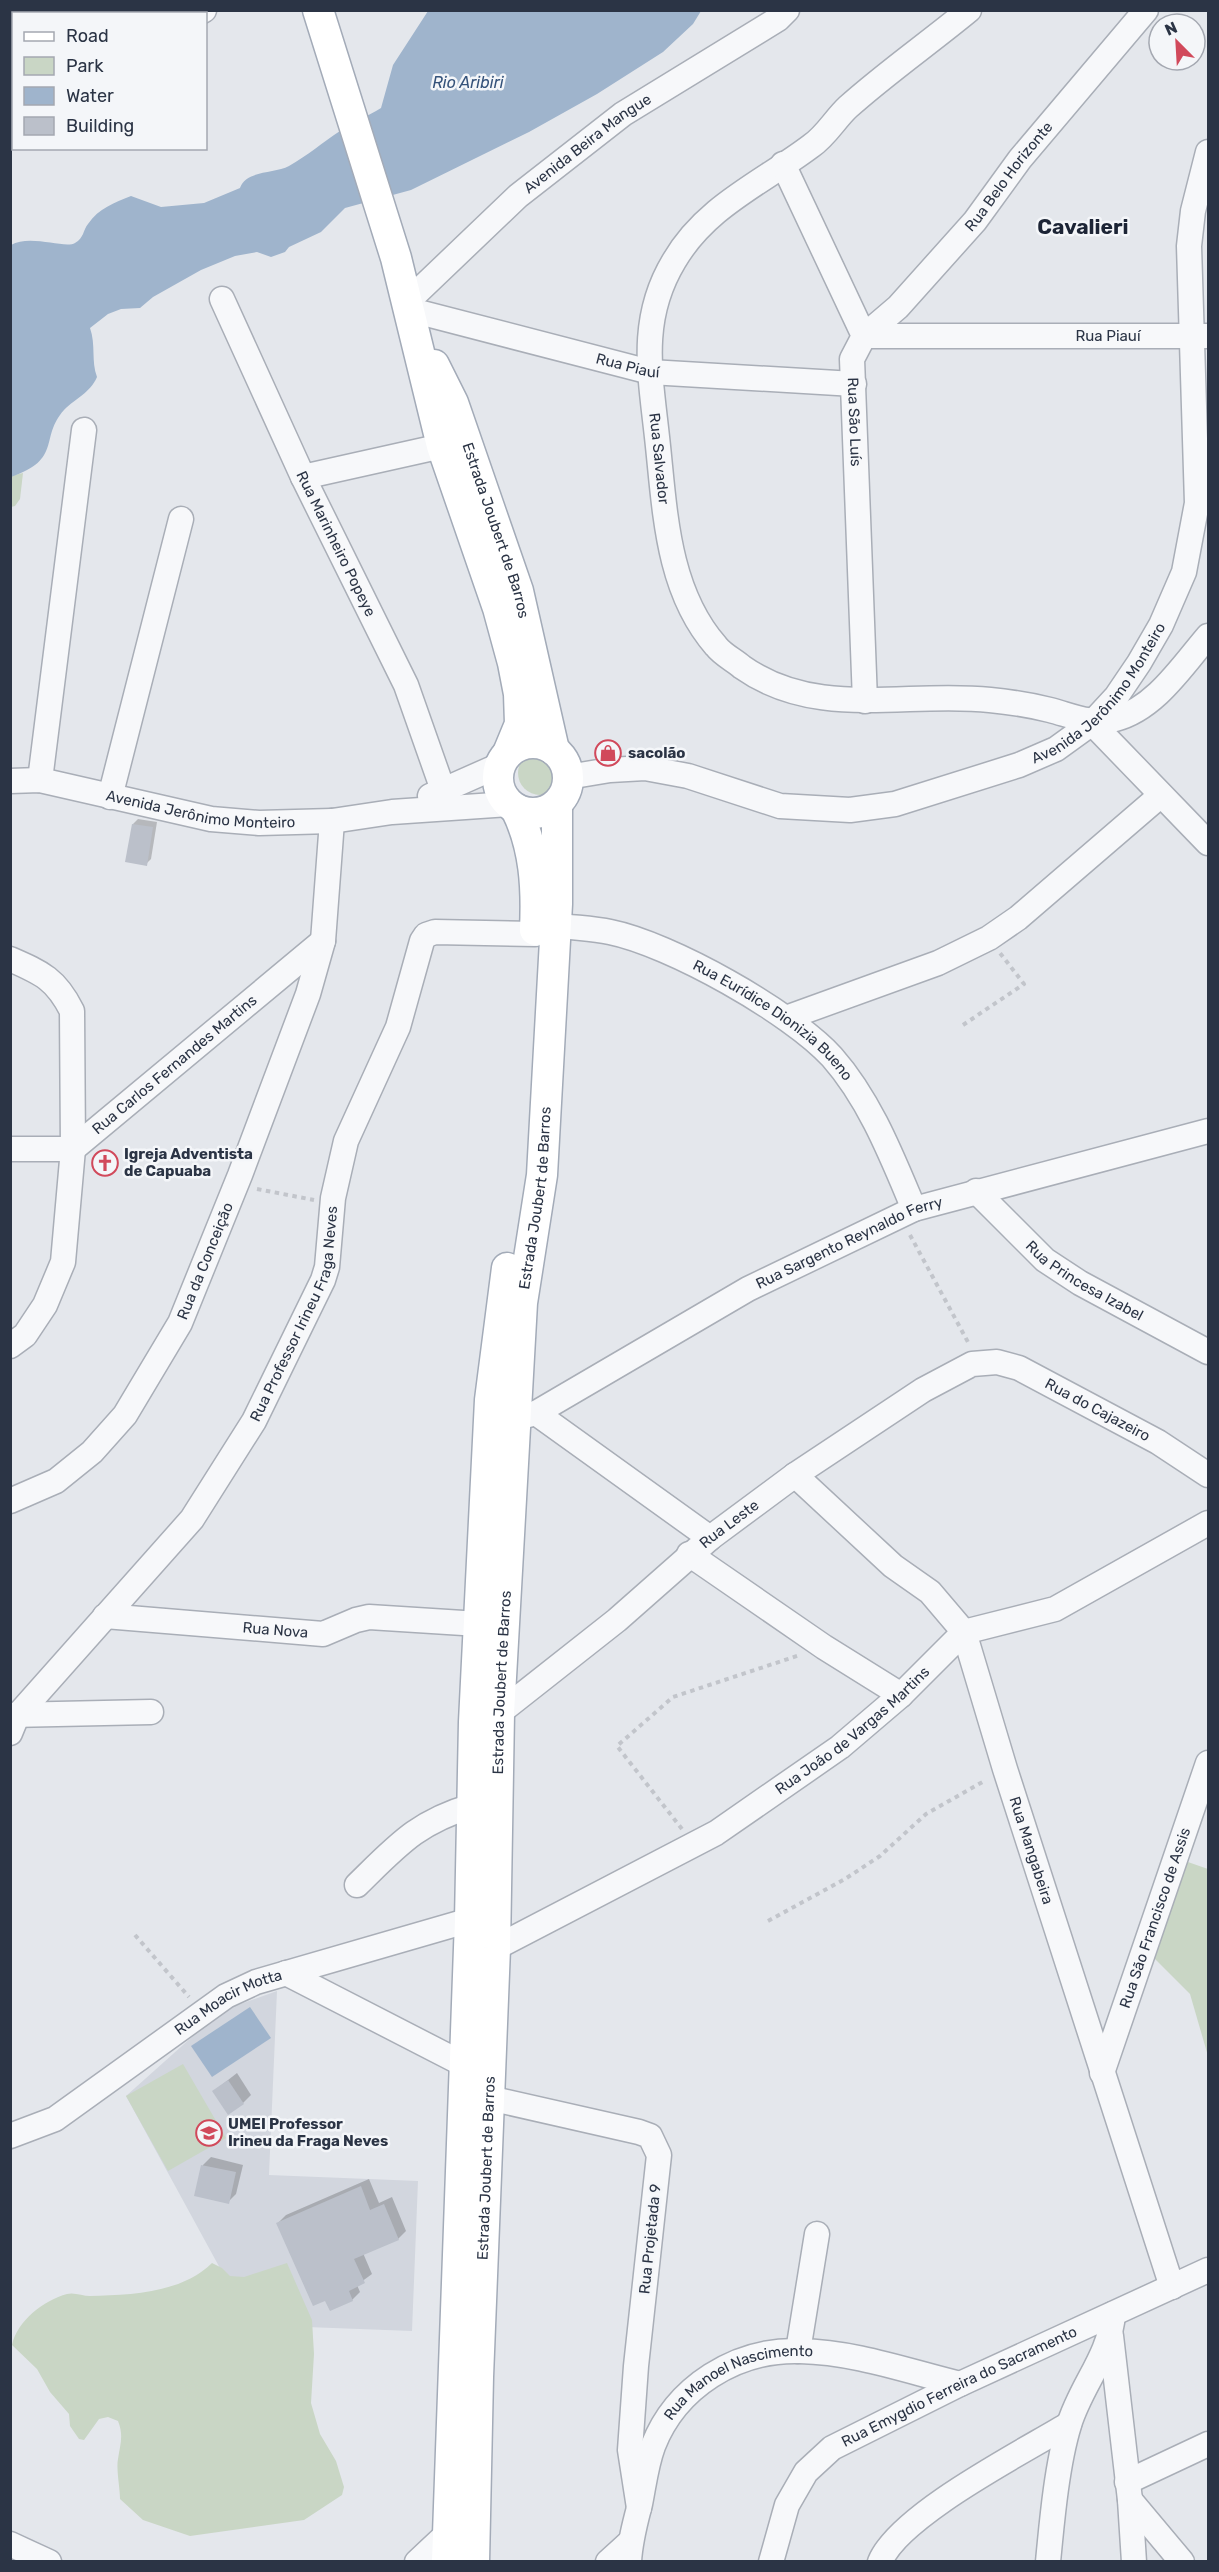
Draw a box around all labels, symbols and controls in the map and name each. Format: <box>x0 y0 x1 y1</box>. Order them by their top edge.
legend <box>12 12 207 150</box>
north arrow <box>1147 12 1207 72</box>
text: N <box>1162 18 1180 40</box>
text: Road <box>66 25 109 47</box>
text: Park <box>66 55 104 77</box>
water label: Rio Aribiri <box>432 73 505 92</box>
text: Water <box>66 85 114 107</box>
street label: Avenida Beira Mangue <box>520 90 654 197</box>
text: Building <box>66 115 134 137</box>
street label: Rua Belo Horizonte <box>961 118 1057 235</box>
district label: Cavalieri <box>1037 214 1129 239</box>
street label: Rua Piauí <box>1075 327 1142 345</box>
street label: Rua Piauí <box>594 349 661 382</box>
street label: Rua São Luís <box>844 377 865 467</box>
street label: Rua Salvador <box>645 412 673 506</box>
street label: Estrada Joubert de Barros <box>458 440 533 620</box>
street label: Rua Marinheiro Popeye <box>292 468 380 619</box>
street label: Avenida Jerônimo Monteiro <box>1029 619 1169 768</box>
shop icon: sacolão <box>593 738 623 768</box>
place label: sacolão <box>628 744 685 762</box>
street label: Avenida Jerônimo Monteiro <box>104 786 296 832</box>
street label: Rua Eurídice Dionizia Bueno <box>690 956 857 1084</box>
street label: Rua Carlos Fernandes Martins <box>89 991 261 1138</box>
street label: Estrada Joubert de Barros <box>515 1106 555 1291</box>
place label: Igreja Adventista de Capuaba <box>124 1145 253 1180</box>
church icon: Igreja Adventista de Capuaba <box>90 1148 120 1178</box>
street label: Rua Sargento Reynaldo Ferry <box>753 1193 944 1293</box>
street label: Rua da Conceição <box>173 1200 237 1322</box>
street label: Rua Professor Irineu Fraga Neves <box>246 1205 341 1425</box>
street label: Rua Princesa Izabel <box>1022 1237 1146 1324</box>
street label: Rua do Cajazeiro <box>1042 1375 1153 1445</box>
street label: Rua Leste <box>696 1496 762 1552</box>
street label: Estrada Joubert de Barros <box>489 1590 515 1775</box>
street label: Rua Nova <box>242 1618 309 1642</box>
street label: Rua João de Vargas Martins <box>772 1662 934 1798</box>
street label: Rua Mangabeira <box>1005 1794 1057 1907</box>
street label: Rua São Francisco de Assis <box>1116 1825 1194 2011</box>
street label: Rua Moacir Motta <box>171 1966 284 2039</box>
street label: Estrada Joubert de Barros <box>474 2076 499 2261</box>
place label: UMEI Professor Irineu da Fraga Neves <box>228 2115 388 2150</box>
school or university icon: UMEI Professor Irineu da Fraga Neves <box>194 2118 224 2148</box>
street label: Rua Projetada 9 <box>635 2183 665 2295</box>
street label: Rua Emygdio Ferreira do Sacramento <box>839 2322 1080 2451</box>
street label: Rua Manoel Nascimento <box>660 2342 814 2423</box>

